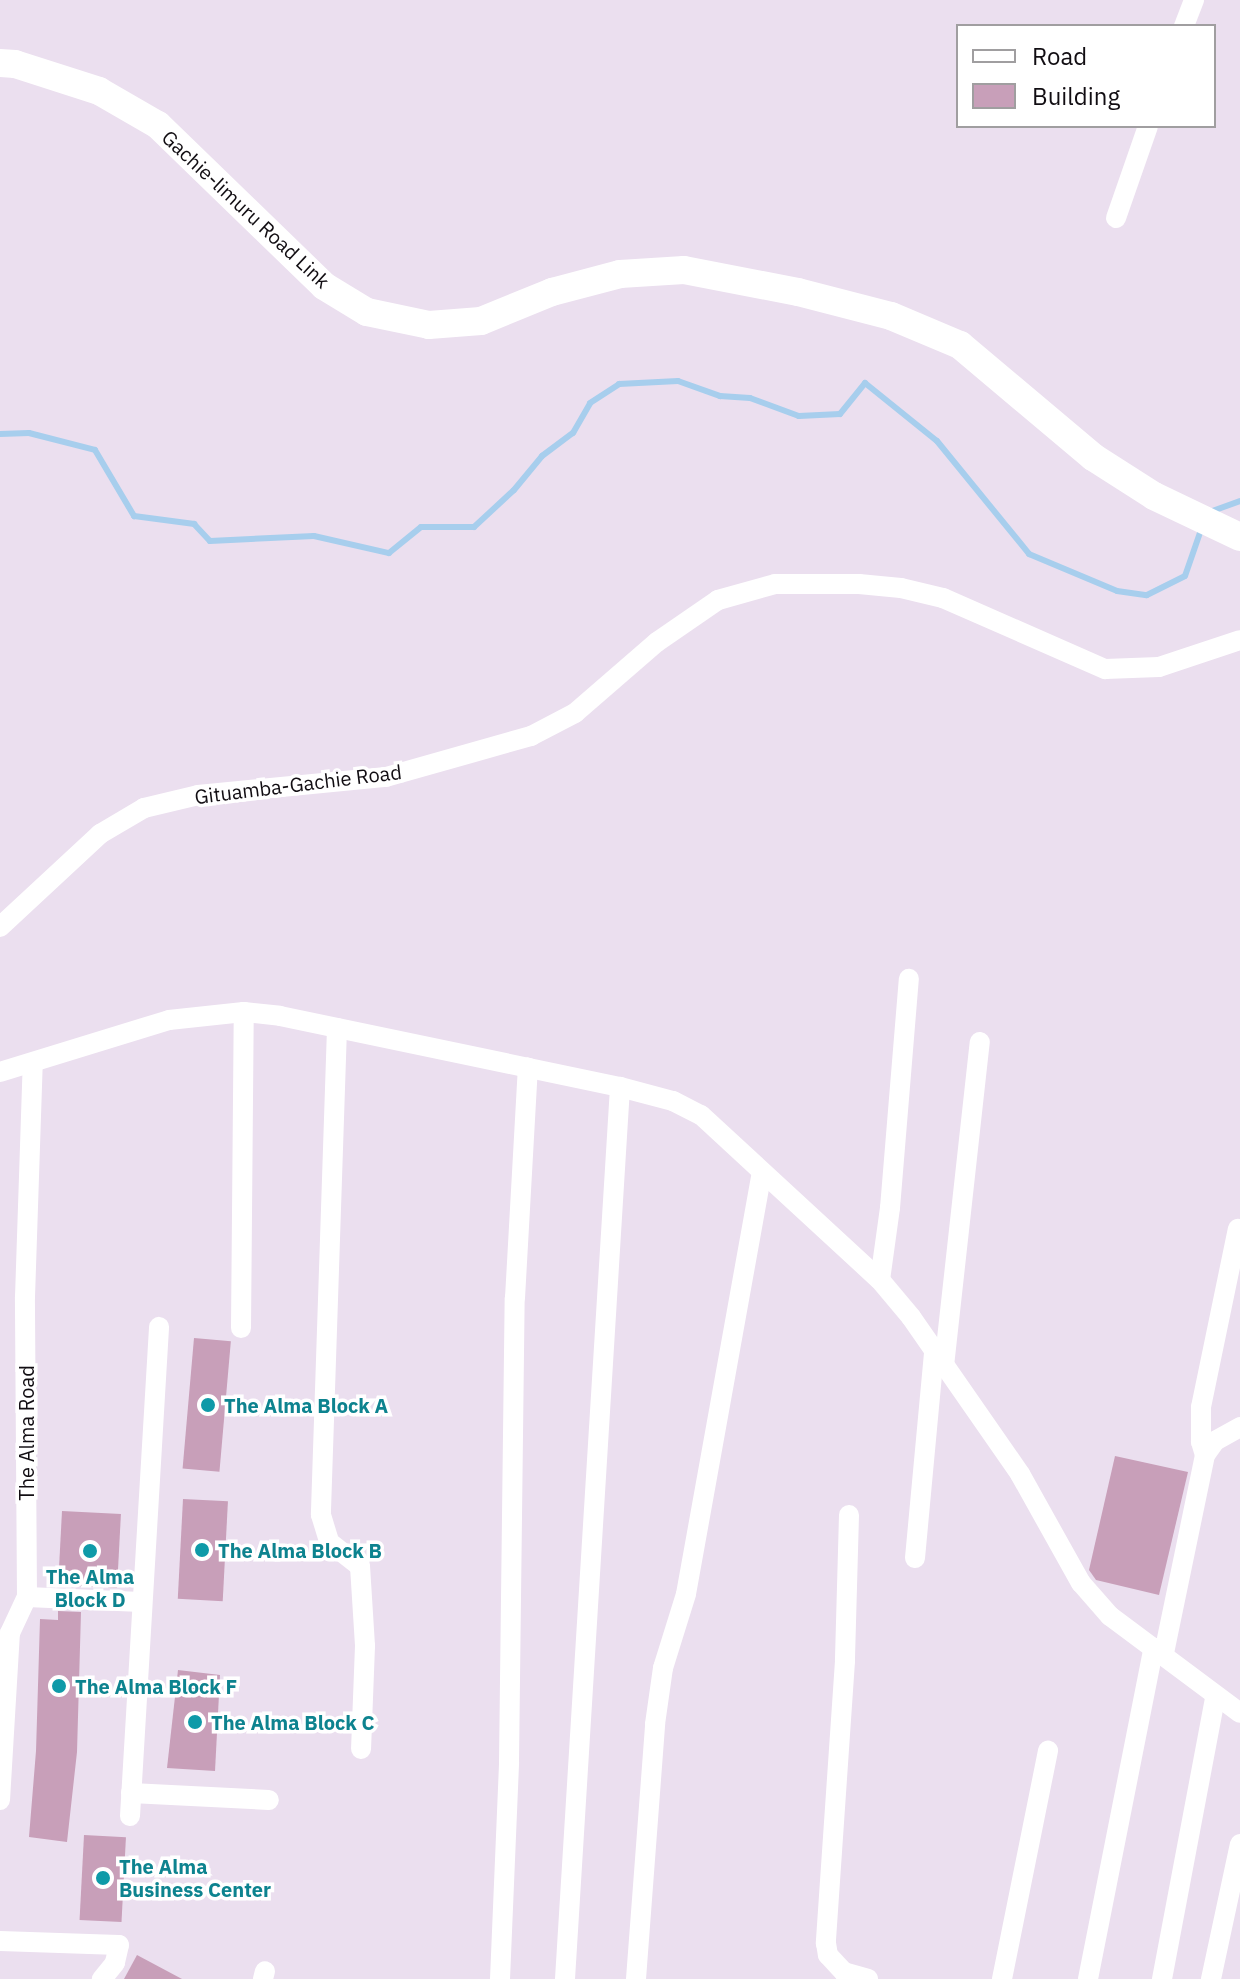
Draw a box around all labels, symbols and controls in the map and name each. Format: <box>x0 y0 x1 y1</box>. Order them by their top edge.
legend <box>956 24 1216 128</box>
text: Road <box>1032 40 1087 72</box>
text: Building <box>1032 80 1120 112</box>
street label: Gachie-limuru Road Link <box>157 125 335 293</box>
street label: Gituamba-Gachie Road <box>193 759 403 809</box>
street label: The Alma Road <box>14 1365 38 1501</box>
place label: The Alma Block A <box>224 1393 388 1417</box>
marker: The Alma Block A <box>199 1396 217 1414</box>
place label: The Alma Block B <box>218 1538 382 1562</box>
marker: The Alma Block B <box>193 1541 211 1559</box>
marker: The Alma Block D <box>81 1542 99 1560</box>
place label: The Alma Block D <box>46 1564 134 1611</box>
place label: The Alma Block F <box>75 1674 237 1698</box>
marker: The Alma Block F <box>50 1677 68 1695</box>
place label: The Alma Block C <box>211 1710 375 1734</box>
marker: The Alma Block C <box>186 1713 204 1731</box>
place label: The Alma Business Center <box>119 1854 271 1901</box>
marker: The Alma Business Center <box>94 1869 112 1887</box>

